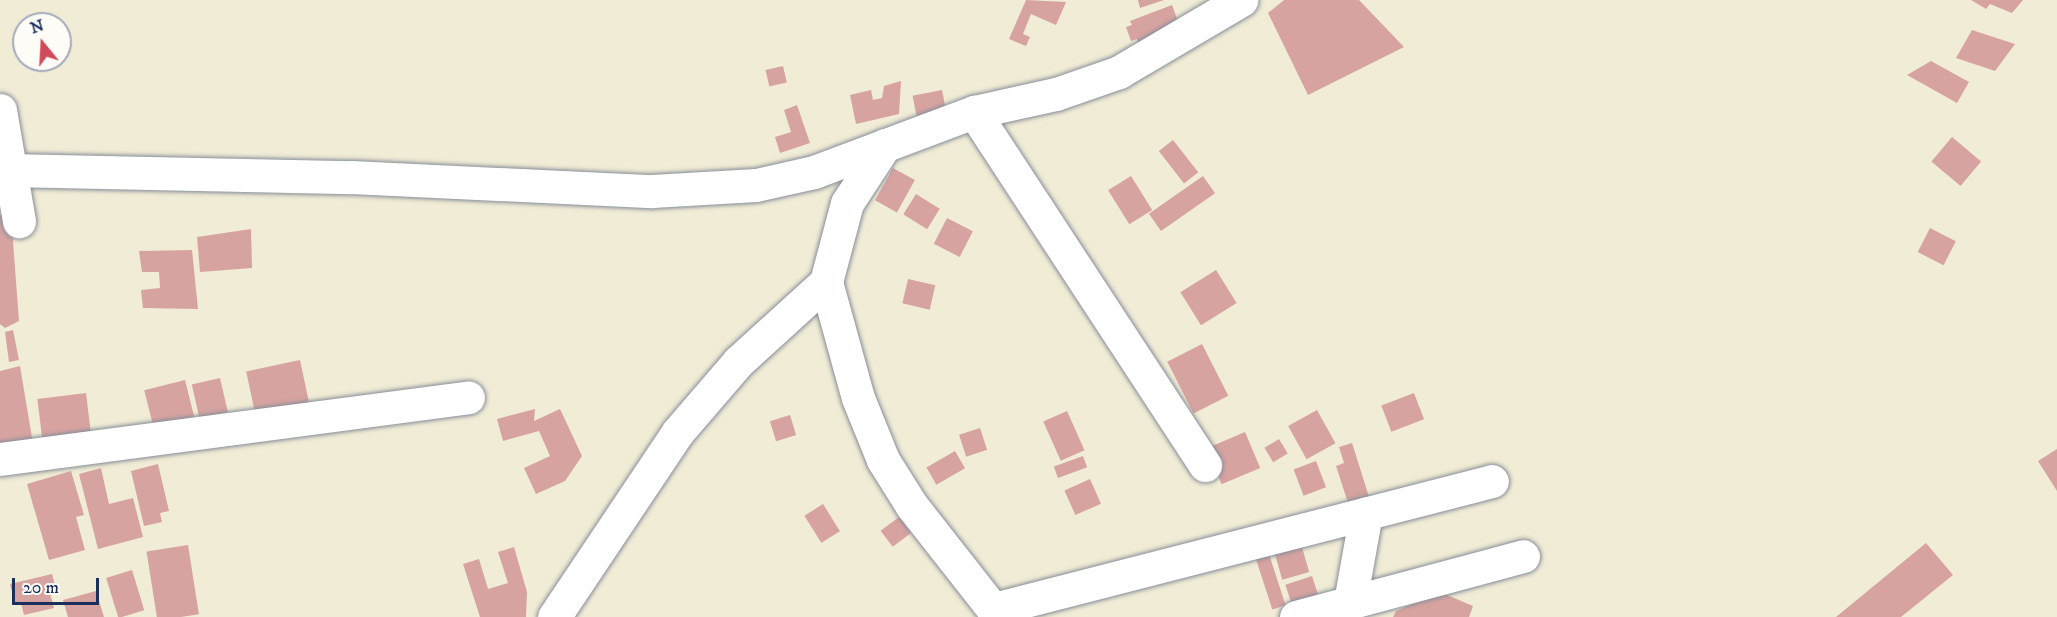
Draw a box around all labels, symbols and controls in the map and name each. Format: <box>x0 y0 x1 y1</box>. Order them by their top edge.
north arrow <box>12 12 72 72</box>
text: N <box>28 15 46 38</box>
scale bar <box>15 566 102 604</box>
text: 20 m <box>23 577 59 599</box>

